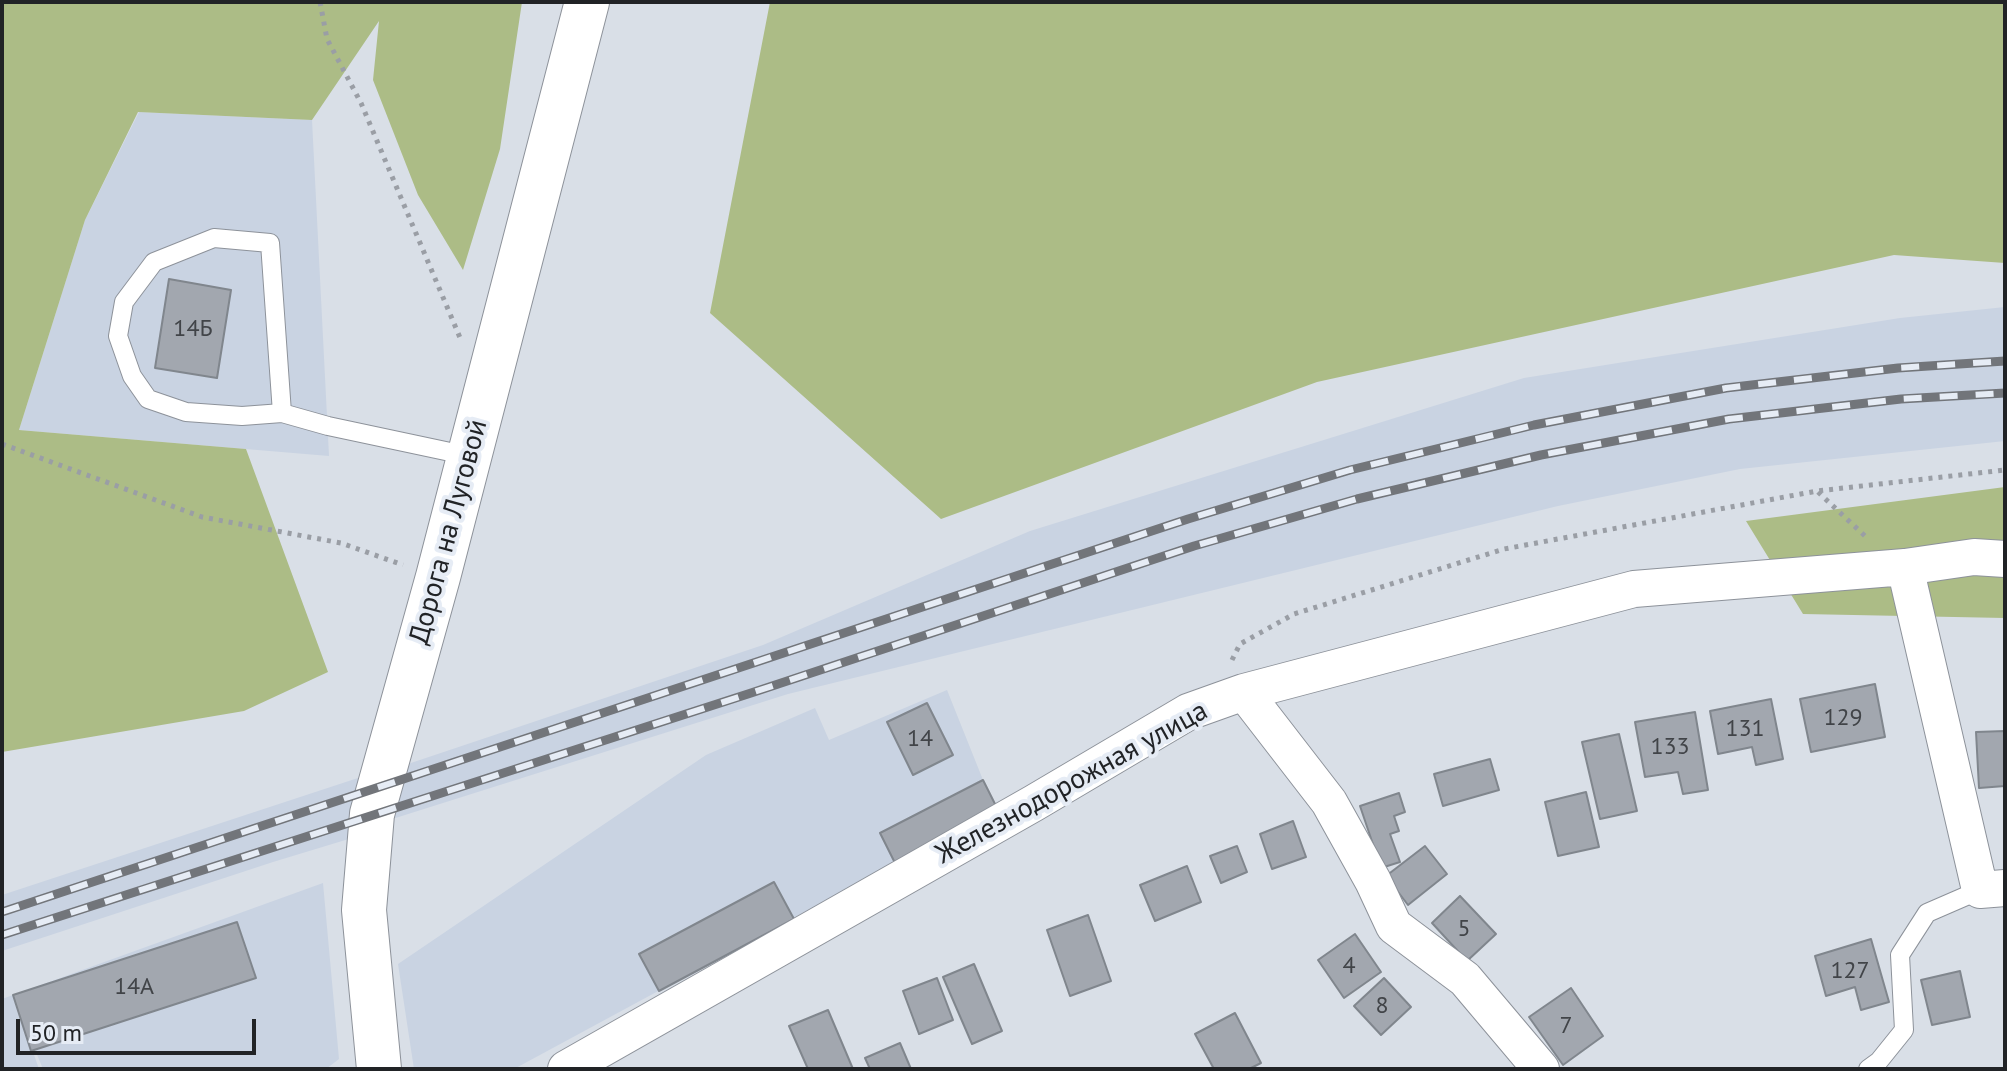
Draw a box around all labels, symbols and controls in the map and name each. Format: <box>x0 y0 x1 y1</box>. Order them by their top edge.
house number: 14Б <box>173 315 213 343</box>
street label: Дорога на Луговой <box>403 416 495 648</box>
street label: Железнодорожная улица <box>930 694 1214 872</box>
house number: 129 <box>1823 704 1863 732</box>
house number: 131 <box>1725 715 1765 743</box>
house number: 14 <box>907 725 933 753</box>
house number: 133 <box>1650 733 1690 761</box>
house number: 5 <box>1457 915 1471 943</box>
house number: 4 <box>1342 952 1356 980</box>
house number: 127 <box>1830 957 1870 985</box>
house number: 14А <box>114 973 154 1001</box>
house number: 8 <box>1375 992 1389 1020</box>
scale bar <box>20 1003 260 1053</box>
house number: 7 <box>1559 1012 1573 1040</box>
text: 50 m <box>30 1017 82 1048</box>

